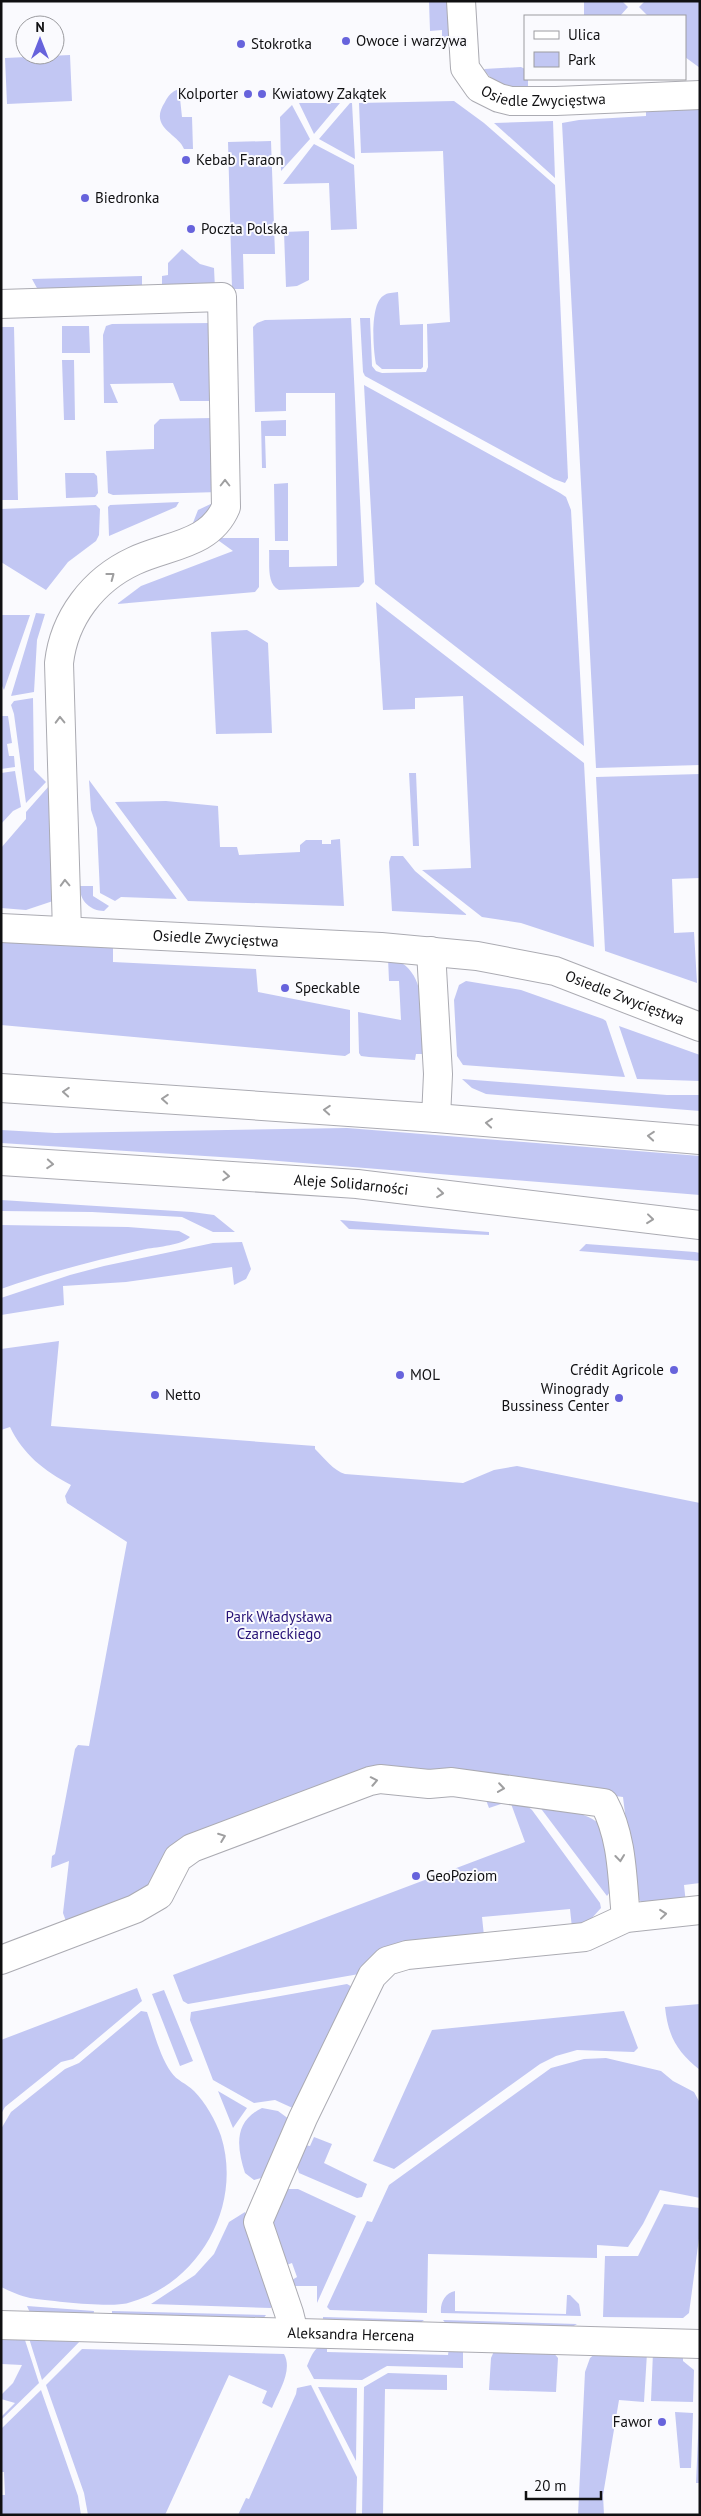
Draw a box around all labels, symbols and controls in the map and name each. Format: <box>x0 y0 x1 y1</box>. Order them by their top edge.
north arrow <box>15 15 65 65</box>
legend <box>524 15 686 80</box>
text: N <box>35 18 45 36</box>
text: Ulica <box>568 25 600 44</box>
place label: Owoce i warzywa <box>356 31 467 50</box>
place label: Stokrotka <box>251 34 312 53</box>
marker: Owoce i warzywa <box>340 35 352 47</box>
marker: Stokrotka <box>235 38 247 50</box>
text: Park <box>568 50 596 69</box>
street label: Osiedle Zwycięstwa <box>478 81 606 110</box>
place label: Kolporter <box>178 84 238 103</box>
place label: Kwiatowy Zakątek <box>272 84 387 103</box>
marker: Kolporter <box>242 88 254 100</box>
marker: Kwiatowy Zakątek <box>256 88 268 100</box>
place label: Kebab Faraon <box>196 150 284 169</box>
marker: Kebab Faraon <box>180 154 192 166</box>
place label: Biedronka <box>95 188 159 207</box>
marker: Biedronka <box>79 192 91 204</box>
place label: Poczta Polska <box>201 219 288 238</box>
marker: Poczta Polska <box>185 223 197 235</box>
one-way arrow <box>220 479 231 487</box>
one-way arrow <box>105 573 115 582</box>
one-way arrow <box>55 716 65 724</box>
one-way arrow <box>59 878 70 886</box>
street label: Osiedle Zwycięstwa <box>152 926 279 951</box>
street label: Osiedle Zwycięstwa <box>563 966 687 1029</box>
place label: Speckable <box>295 978 360 997</box>
marker: Speckable <box>279 982 291 994</box>
one-way arrow <box>62 1087 70 1098</box>
one-way arrow <box>161 1094 169 1105</box>
one-way arrow <box>323 1105 331 1116</box>
one-way arrow <box>485 1117 493 1128</box>
one-way arrow <box>647 1131 655 1142</box>
one-way arrow <box>46 1158 54 1169</box>
one-way arrow <box>222 1170 230 1181</box>
street label: Aleje Solidarności <box>293 1170 410 1199</box>
one-way arrow <box>436 1187 444 1198</box>
one-way arrow <box>646 1213 654 1224</box>
place label: Crédit Agricole <box>570 1360 664 1379</box>
marker: Crédit Agricole <box>668 1364 680 1376</box>
place label: MOL <box>410 1365 440 1384</box>
marker: MOL <box>394 1369 406 1381</box>
place label: Winogrady Bussiness Center <box>502 1379 609 1415</box>
place label: Netto <box>165 1385 201 1404</box>
marker: Netto <box>149 1389 161 1401</box>
marker: Winogrady Bussiness Center <box>613 1392 625 1404</box>
park label: Park Władysława Czarneckiego <box>226 1607 332 1643</box>
one-way arrow <box>370 1776 379 1786</box>
one-way arrow <box>497 1782 505 1793</box>
one-way arrow <box>217 1832 226 1843</box>
one-way arrow <box>614 1854 625 1862</box>
place label: GeoPoziom <box>426 1866 497 1885</box>
marker: GeoPoziom <box>410 1870 422 1882</box>
one-way arrow <box>659 1909 667 1920</box>
street label: Aleksandra Hercena <box>287 2323 415 2345</box>
place label: Fawor <box>613 2412 652 2431</box>
marker: Fawor <box>656 2416 668 2428</box>
scale bar <box>526 2468 601 2500</box>
text: 20 m <box>534 2476 567 2495</box>

